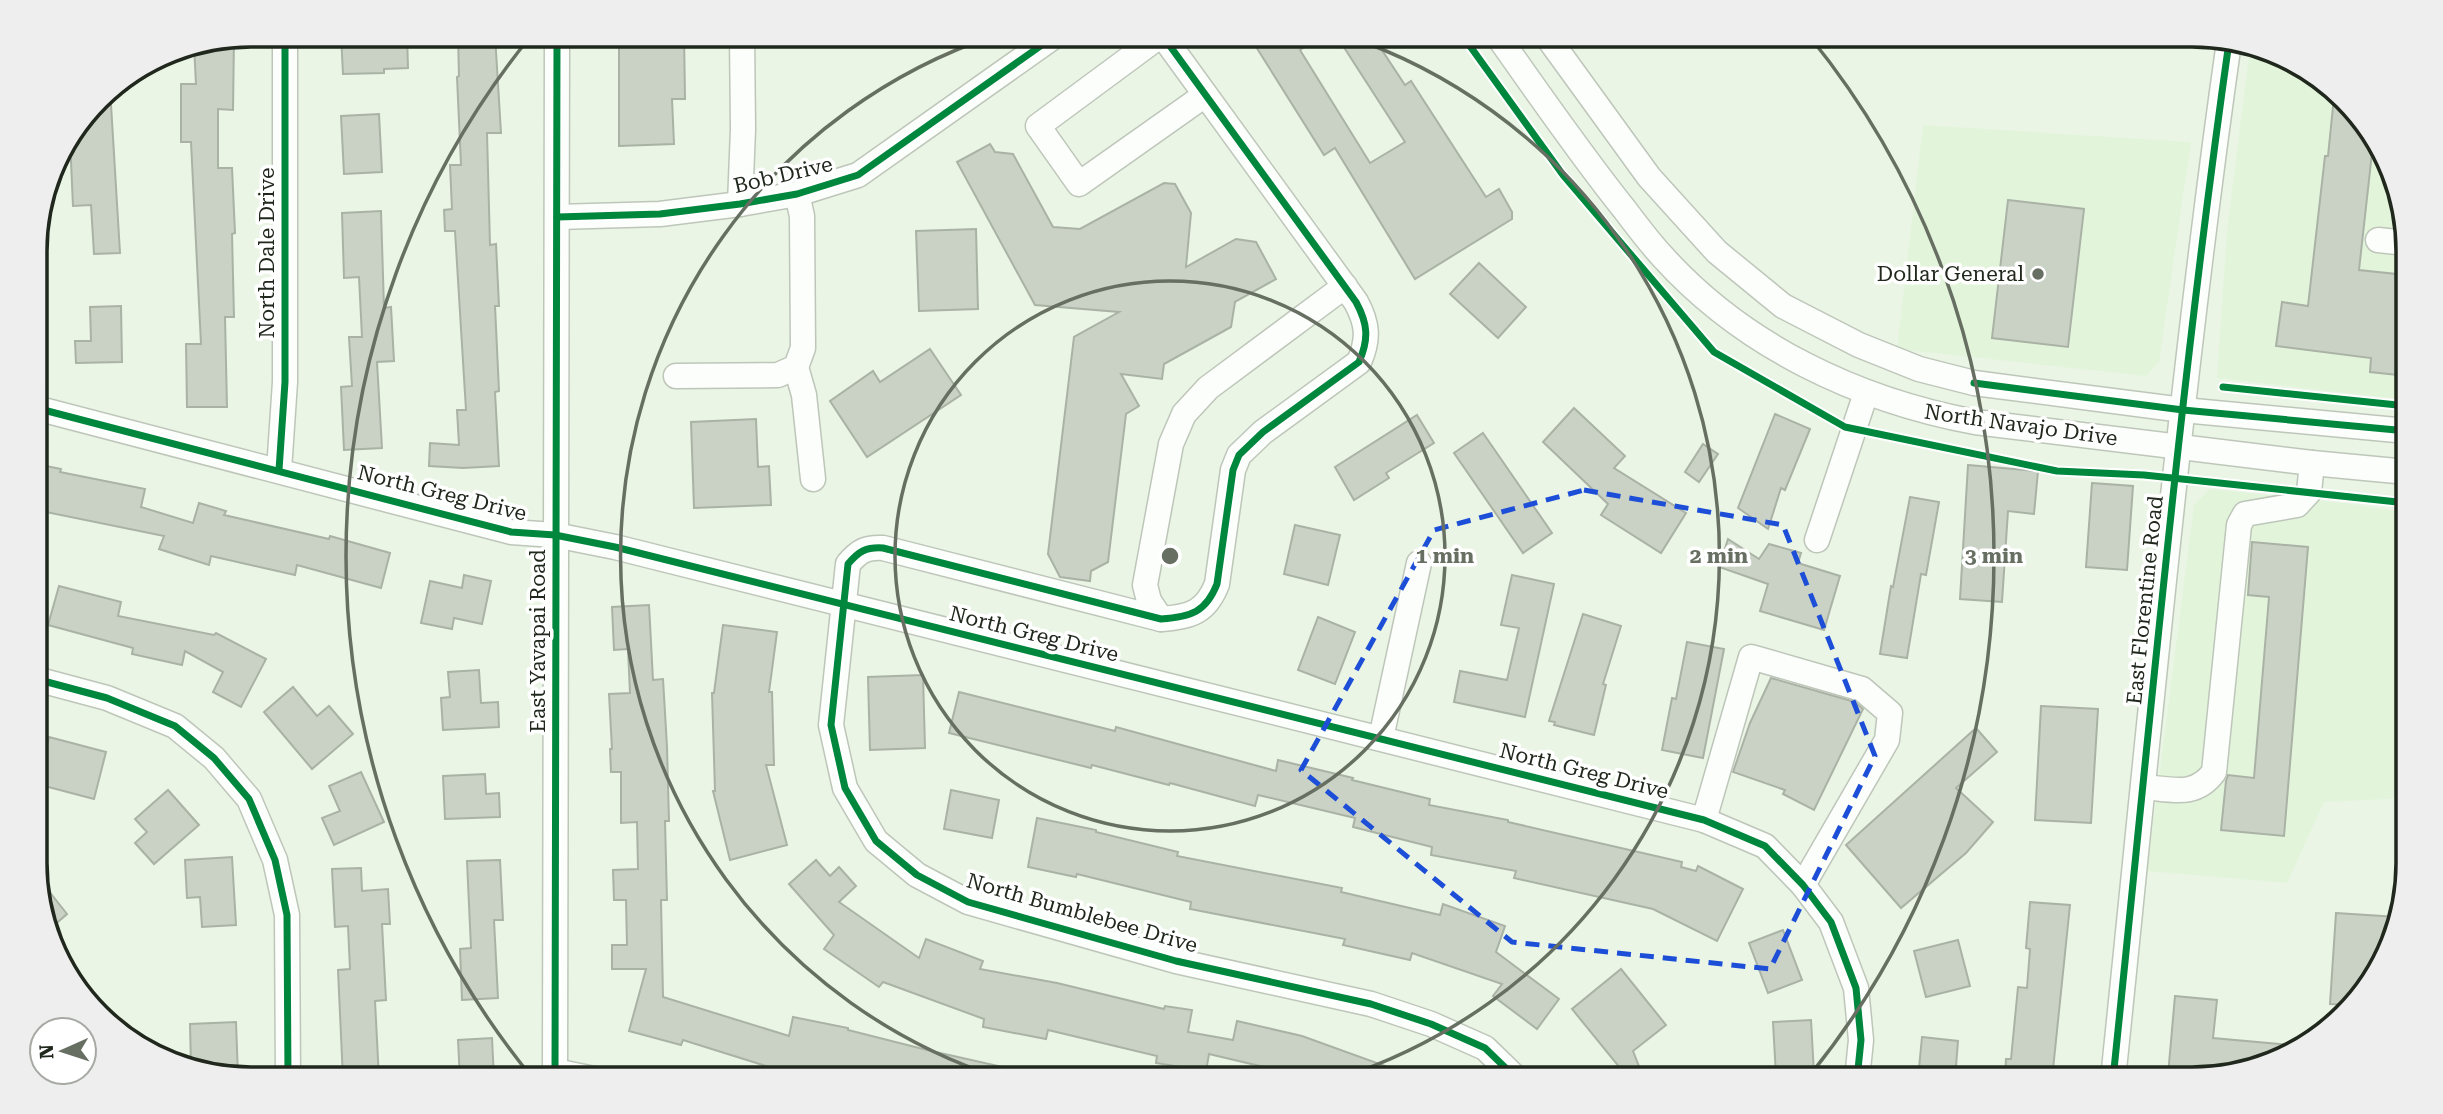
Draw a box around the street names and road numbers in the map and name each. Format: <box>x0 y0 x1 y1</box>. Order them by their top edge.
street label: Bob Drive <box>731 152 835 198</box>
street label: North Dale Drive <box>255 168 279 338</box>
street label: North Navajo Drive <box>1923 400 2119 450</box>
street label: North Greg Drive <box>355 460 529 526</box>
street label: East Florentine Road <box>2122 494 2168 706</box>
street label: East Yavapai Road <box>526 549 550 733</box>
street label: North Greg Drive <box>947 601 1121 667</box>
street label: North Greg Drive <box>1497 738 1671 804</box>
street label: North Bumblebee Drive <box>964 869 1200 957</box>

